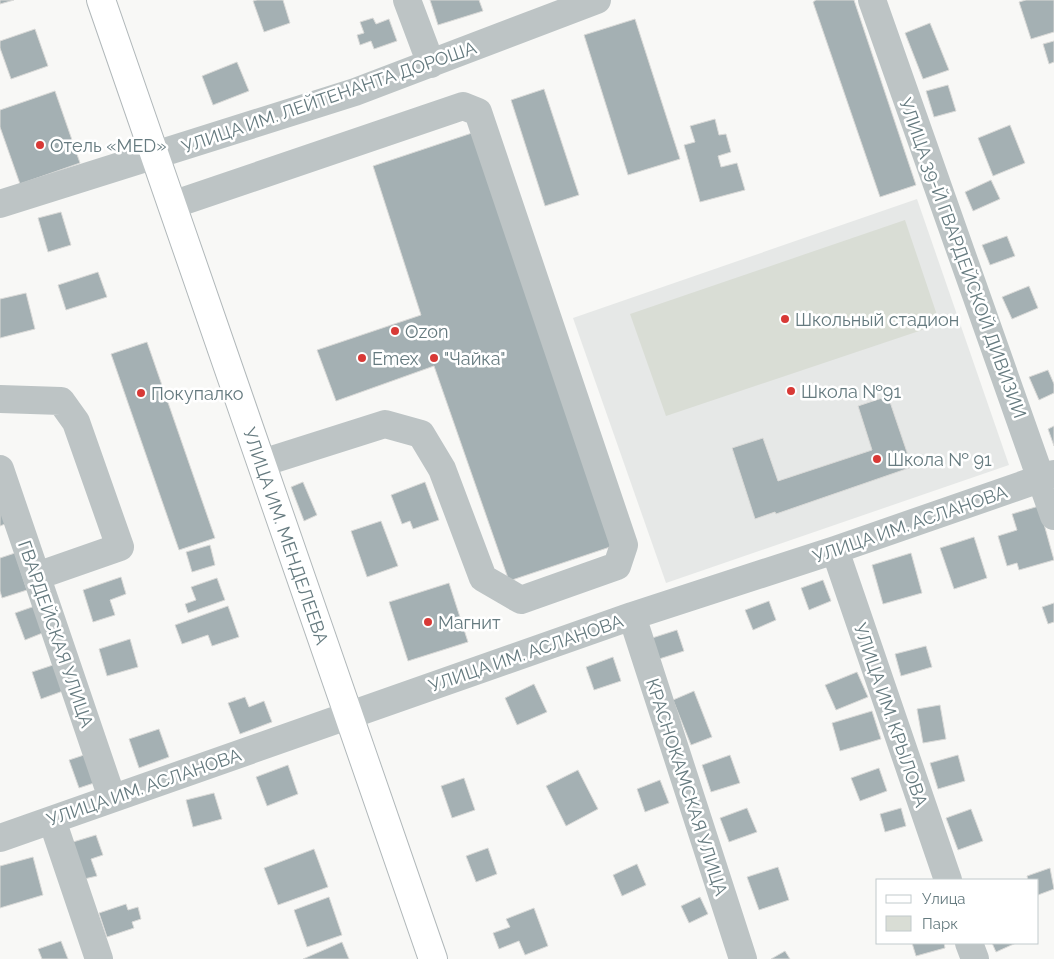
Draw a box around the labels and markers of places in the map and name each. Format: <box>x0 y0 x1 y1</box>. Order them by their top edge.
place label: Отель «MED» <box>50 135 167 156</box>
marker: Отель «MED» <box>34 139 46 151</box>
place label: Школьный стадион <box>795 309 959 330</box>
marker: Школьный стадион <box>779 313 791 325</box>
place label: Ozon <box>405 321 448 342</box>
marker: Ozon <box>389 325 401 337</box>
place label: Emex <box>372 348 419 369</box>
place label: "Чайка" <box>444 348 505 369</box>
marker: Emex <box>356 352 368 364</box>
marker: "Чайка" <box>428 352 440 364</box>
place label: Школа №91 <box>801 381 901 402</box>
place label: Покупалко <box>151 383 244 404</box>
marker: Школа №91 <box>785 385 797 397</box>
marker: Покупалко <box>135 387 147 399</box>
place label: Школа № 91 <box>887 449 992 470</box>
marker: Школа № 91 <box>871 453 883 465</box>
place label: Магнит <box>438 612 501 633</box>
marker: Магнит <box>422 616 434 628</box>

